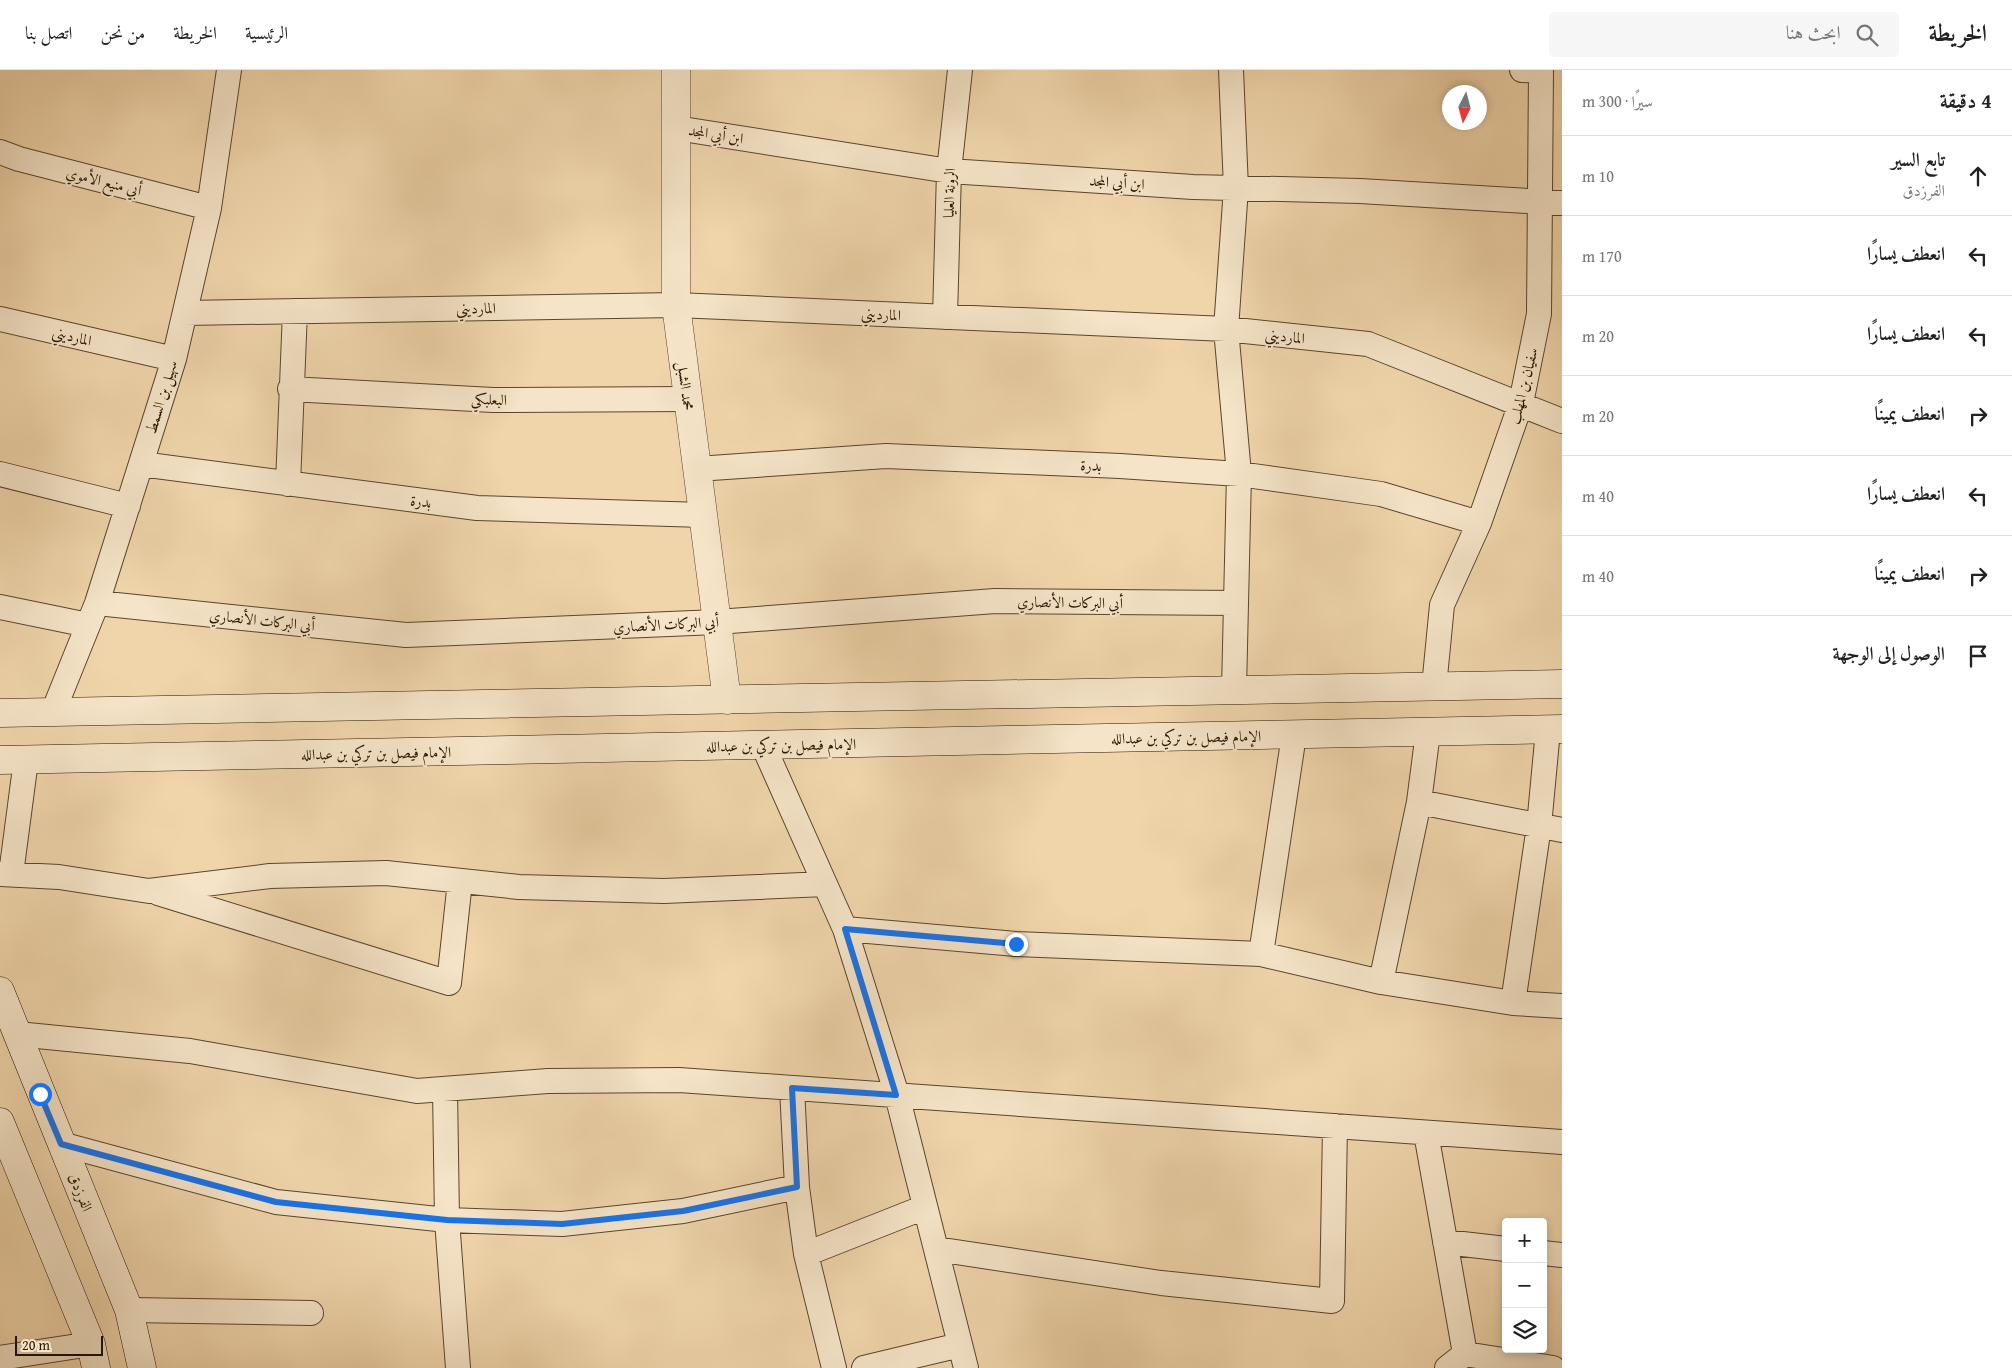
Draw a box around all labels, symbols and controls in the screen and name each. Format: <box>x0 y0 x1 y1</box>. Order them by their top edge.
search box <box>1549 12 1899 57</box>
text: الخريطة <box>1929 15 1987 50</box>
text: ابحث هنا <box>1786 18 1841 46</box>
text: اتصل بنا <box>25 19 72 46</box>
text: من نحن <box>100 19 145 46</box>
text: الخريطة <box>173 19 217 46</box>
text: الرئيسية <box>245 19 288 46</box>
icon: search <box>1853 21 1881 49</box>
north arrow <box>1442 85 1487 130</box>
text: 4 دقيقة <box>1940 85 1992 116</box>
text: سيرًا · 300 m <box>1582 89 1653 113</box>
street label: ابن أبي المجد <box>687 119 745 151</box>
text: تابع السير <box>1891 145 1945 173</box>
street label: أبي منيع الأموي <box>63 161 144 205</box>
icon: ahead <box>1964 162 1992 190</box>
text: 10 m <box>1582 164 1614 188</box>
street label: الرونة العليا <box>938 168 960 218</box>
street label: ابن أبي المجد <box>1088 170 1145 196</box>
text: الفرزدق <box>1903 178 1945 202</box>
text: انعطف يسارًا <box>1867 239 1945 267</box>
icon: left <box>1964 242 1992 270</box>
text: 170 m <box>1582 244 1622 268</box>
street label: المارديني <box>456 297 496 323</box>
street label: المارديني <box>860 302 902 330</box>
text: انعطف يسارًا <box>1867 319 1945 347</box>
street label: المارديني <box>49 321 94 355</box>
icon: left <box>1964 322 1992 350</box>
street label: المارديني <box>1264 323 1306 353</box>
text: 20 m <box>1582 324 1614 348</box>
street label: سفيان بن المهلب <box>1503 345 1543 427</box>
street label: سهيل بن السمط <box>140 358 183 437</box>
street label: محمد الشبل <box>672 360 699 412</box>
street label: البعلبكي <box>470 388 507 414</box>
text: انعطف يمينًا <box>1875 399 1945 427</box>
icon: right <box>1964 402 1992 430</box>
text: 20 m <box>1582 404 1614 428</box>
street label: بدرة <box>1080 454 1102 476</box>
text: انعطف يسارًا <box>1867 479 1945 507</box>
icon: left <box>1964 482 1992 510</box>
text: 40 m <box>1582 484 1614 508</box>
street label: بدرة <box>409 489 433 513</box>
text: انعطف يمينًا <box>1875 559 1945 587</box>
icon: right <box>1964 562 1992 590</box>
text: 40 m <box>1582 564 1614 588</box>
street label: أبي البركات الأنصاري <box>1017 591 1124 615</box>
street label: أبي البركات الأنصاري <box>208 604 316 638</box>
street label: أبي البركات الأنصاري <box>613 611 720 639</box>
text: الوصول إلى الوجهة <box>1833 639 1945 667</box>
icon: arrive <box>1964 642 1992 670</box>
street label: الإمام فيصل بن تركي بن عبدالله <box>1111 725 1261 752</box>
street label: الإمام فيصل بن تركي بن عبدالله <box>706 733 856 760</box>
street label: الإمام فيصل بن تركي بن عبدالله <box>301 741 451 768</box>
route end <box>1005 933 1028 956</box>
route start <box>29 1083 52 1106</box>
street label: الفرزدق <box>64 1170 98 1214</box>
map controls <box>1502 1218 1547 1353</box>
button: + <box>1502 1218 1547 1263</box>
button: − <box>1502 1263 1547 1308</box>
button: layers <box>1502 1308 1547 1353</box>
scale bar <box>15 1333 102 1356</box>
text: 20 m <box>22 1335 50 1355</box>

